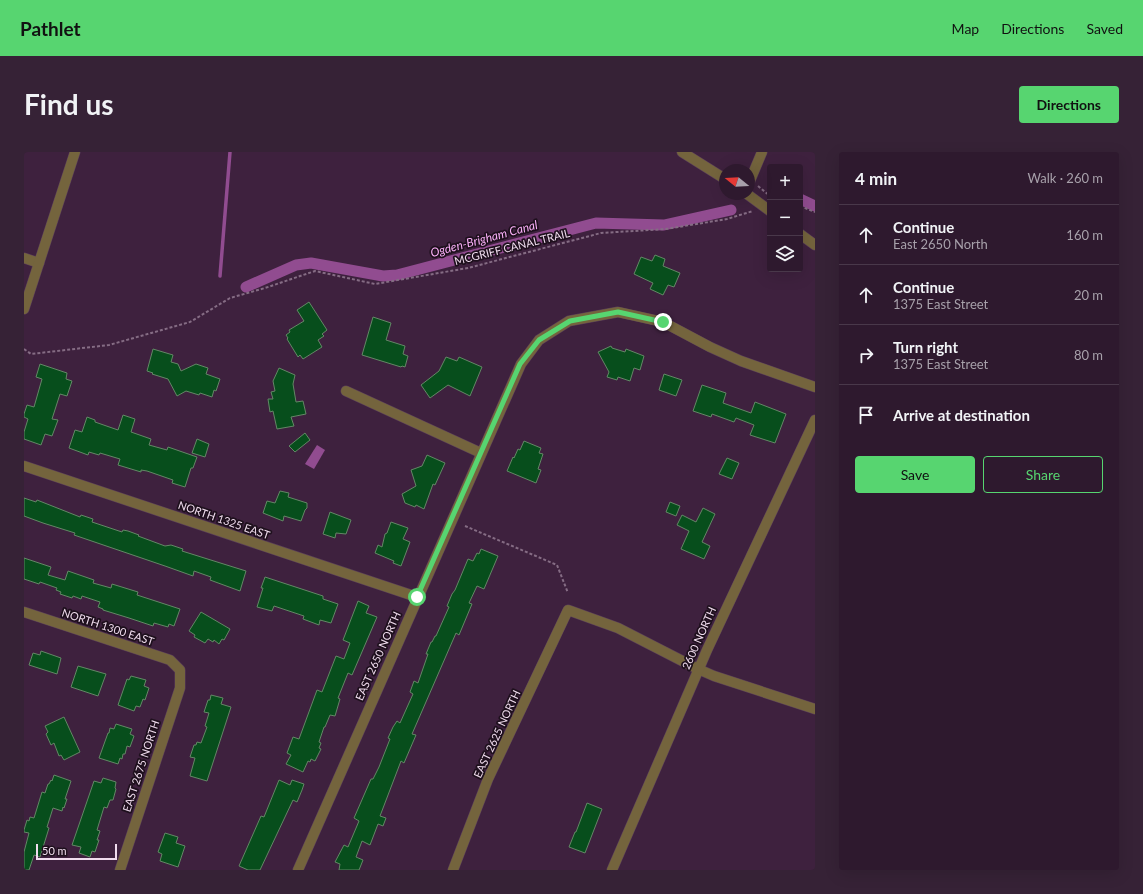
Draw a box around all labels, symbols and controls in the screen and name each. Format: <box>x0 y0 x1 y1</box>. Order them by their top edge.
text: Pathlet <box>20 17 81 40</box>
text: Map <box>952 20 979 37</box>
text: Directions <box>1001 20 1064 37</box>
text: Saved <box>1086 20 1123 37</box>
button: Directions <box>1019 86 1119 123</box>
text: Find us <box>24 87 114 121</box>
north arrow <box>719 164 755 200</box>
map controls <box>767 164 803 272</box>
button: + <box>767 164 803 200</box>
text: 4 min <box>855 168 897 189</box>
text: Walk · 260 m <box>1027 170 1103 186</box>
button: − <box>767 200 803 236</box>
water label: Ogden-Brigham Canal <box>429 217 539 260</box>
text: Continue <box>893 218 954 236</box>
icon: ahead <box>855 224 877 246</box>
street label: MCGRIFF CANAL TRAIL <box>453 226 571 267</box>
text: 160 m <box>1066 227 1103 243</box>
button: layers <box>767 236 803 272</box>
text: East 2650 North <box>893 236 988 252</box>
text: Continue <box>893 278 954 296</box>
icon: ahead <box>855 284 877 306</box>
text: 20 m <box>1074 287 1103 303</box>
text: 1375 East Street <box>893 296 988 312</box>
route end <box>654 313 672 331</box>
text: Turn right <box>893 338 958 356</box>
icon: right <box>855 344 877 366</box>
text: 80 m <box>1074 347 1103 363</box>
text: 1375 East Street <box>893 356 988 372</box>
icon: arrive <box>855 404 877 426</box>
text: Arrive at destination <box>893 406 1030 424</box>
button: Save <box>855 456 975 493</box>
button: Share <box>983 456 1103 493</box>
street label: NORTH 1325 EAST <box>177 498 272 541</box>
route start <box>408 588 426 606</box>
street label: NORTH 1300 EAST <box>60 605 156 648</box>
street label: 2600 NORTH <box>679 605 718 671</box>
street label: EAST 2650 NORTH <box>352 609 403 702</box>
street label: EAST 2625 NORTH <box>470 688 523 780</box>
street label: EAST 2675 NORTH <box>120 718 162 813</box>
scale bar <box>36 842 117 861</box>
text: 50 m <box>42 844 67 857</box>

